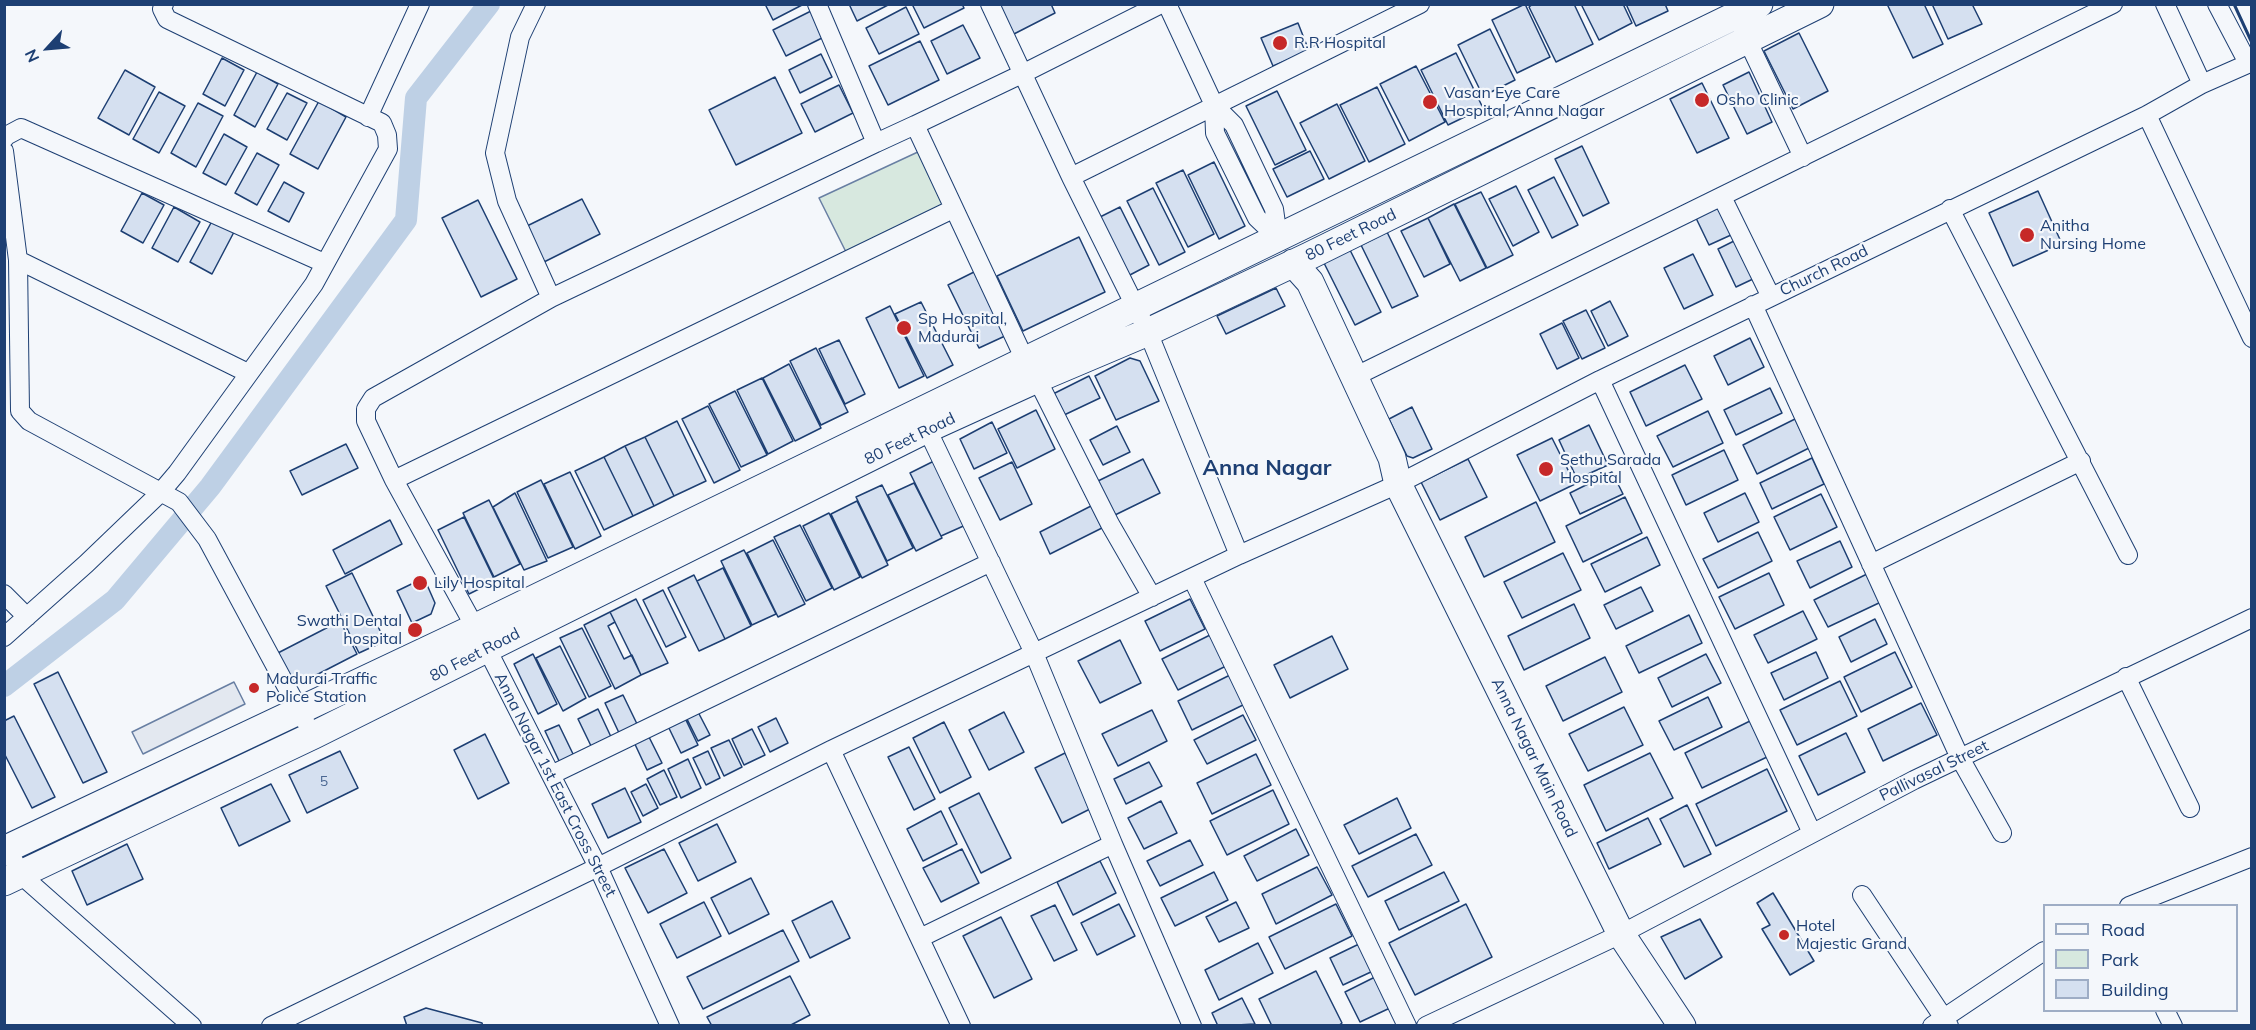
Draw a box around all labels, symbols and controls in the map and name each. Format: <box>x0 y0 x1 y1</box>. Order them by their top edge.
north arrow <box>18 18 78 78</box>
place label: R.R Hospital <box>1294 33 1386 53</box>
marker: R.R Hospital <box>1271 34 1289 52</box>
text: N <box>20 46 43 66</box>
place label: Vasan Eye Care Hospital, Anna Nagar <box>1444 83 1604 121</box>
place label: Osho Clinic <box>1716 90 1799 110</box>
marker: Osho Clinic <box>1693 91 1711 109</box>
marker: Vasan Eye Care Hospital, Anna Nagar <box>1421 93 1439 111</box>
street label: 80 Feet Road <box>1303 205 1399 265</box>
place label: Anitha Nursing Home <box>2040 216 2146 254</box>
marker: Anitha Nursing Home <box>2018 226 2036 244</box>
street label: Church Road <box>1777 241 1871 301</box>
place label: Sp Hospital, Madurai <box>918 309 1007 347</box>
marker: Sp Hospital, Madurai <box>895 319 913 337</box>
street label: 80 Feet Road <box>862 409 958 469</box>
place label: Sethu Sarada Hospital <box>1560 450 1661 488</box>
district label: Anna Nagar <box>1203 455 1331 481</box>
marker: Sethu Sarada Hospital <box>1537 460 1555 478</box>
place label: Lily Hospital <box>434 573 525 593</box>
marker: Lily Hospital <box>411 574 429 592</box>
place label: Swathi Dental hospital <box>297 611 402 649</box>
marker: Swathi Dental hospital <box>406 621 424 639</box>
street label: 80 Feet Road <box>427 624 523 686</box>
place label: Madurai Traffic Police Station <box>266 669 377 707</box>
street label: Anna Nagar 1st East Cross Street <box>490 670 620 900</box>
street label: Anna Nagar Main Road <box>1487 675 1581 841</box>
marker: Madurai Traffic Police Station <box>247 681 261 695</box>
street label: Pallivasal Street <box>1876 736 1992 806</box>
house number: 5 <box>320 774 328 790</box>
legend <box>2043 904 2238 1012</box>
place label: Hotel Majestic Grand <box>1796 916 1907 954</box>
text: Road <box>2101 918 2145 941</box>
marker: Hotel Majestic Grand <box>1777 928 1791 942</box>
text: Park <box>2101 948 2139 971</box>
text: Building <box>2101 978 2169 1001</box>

